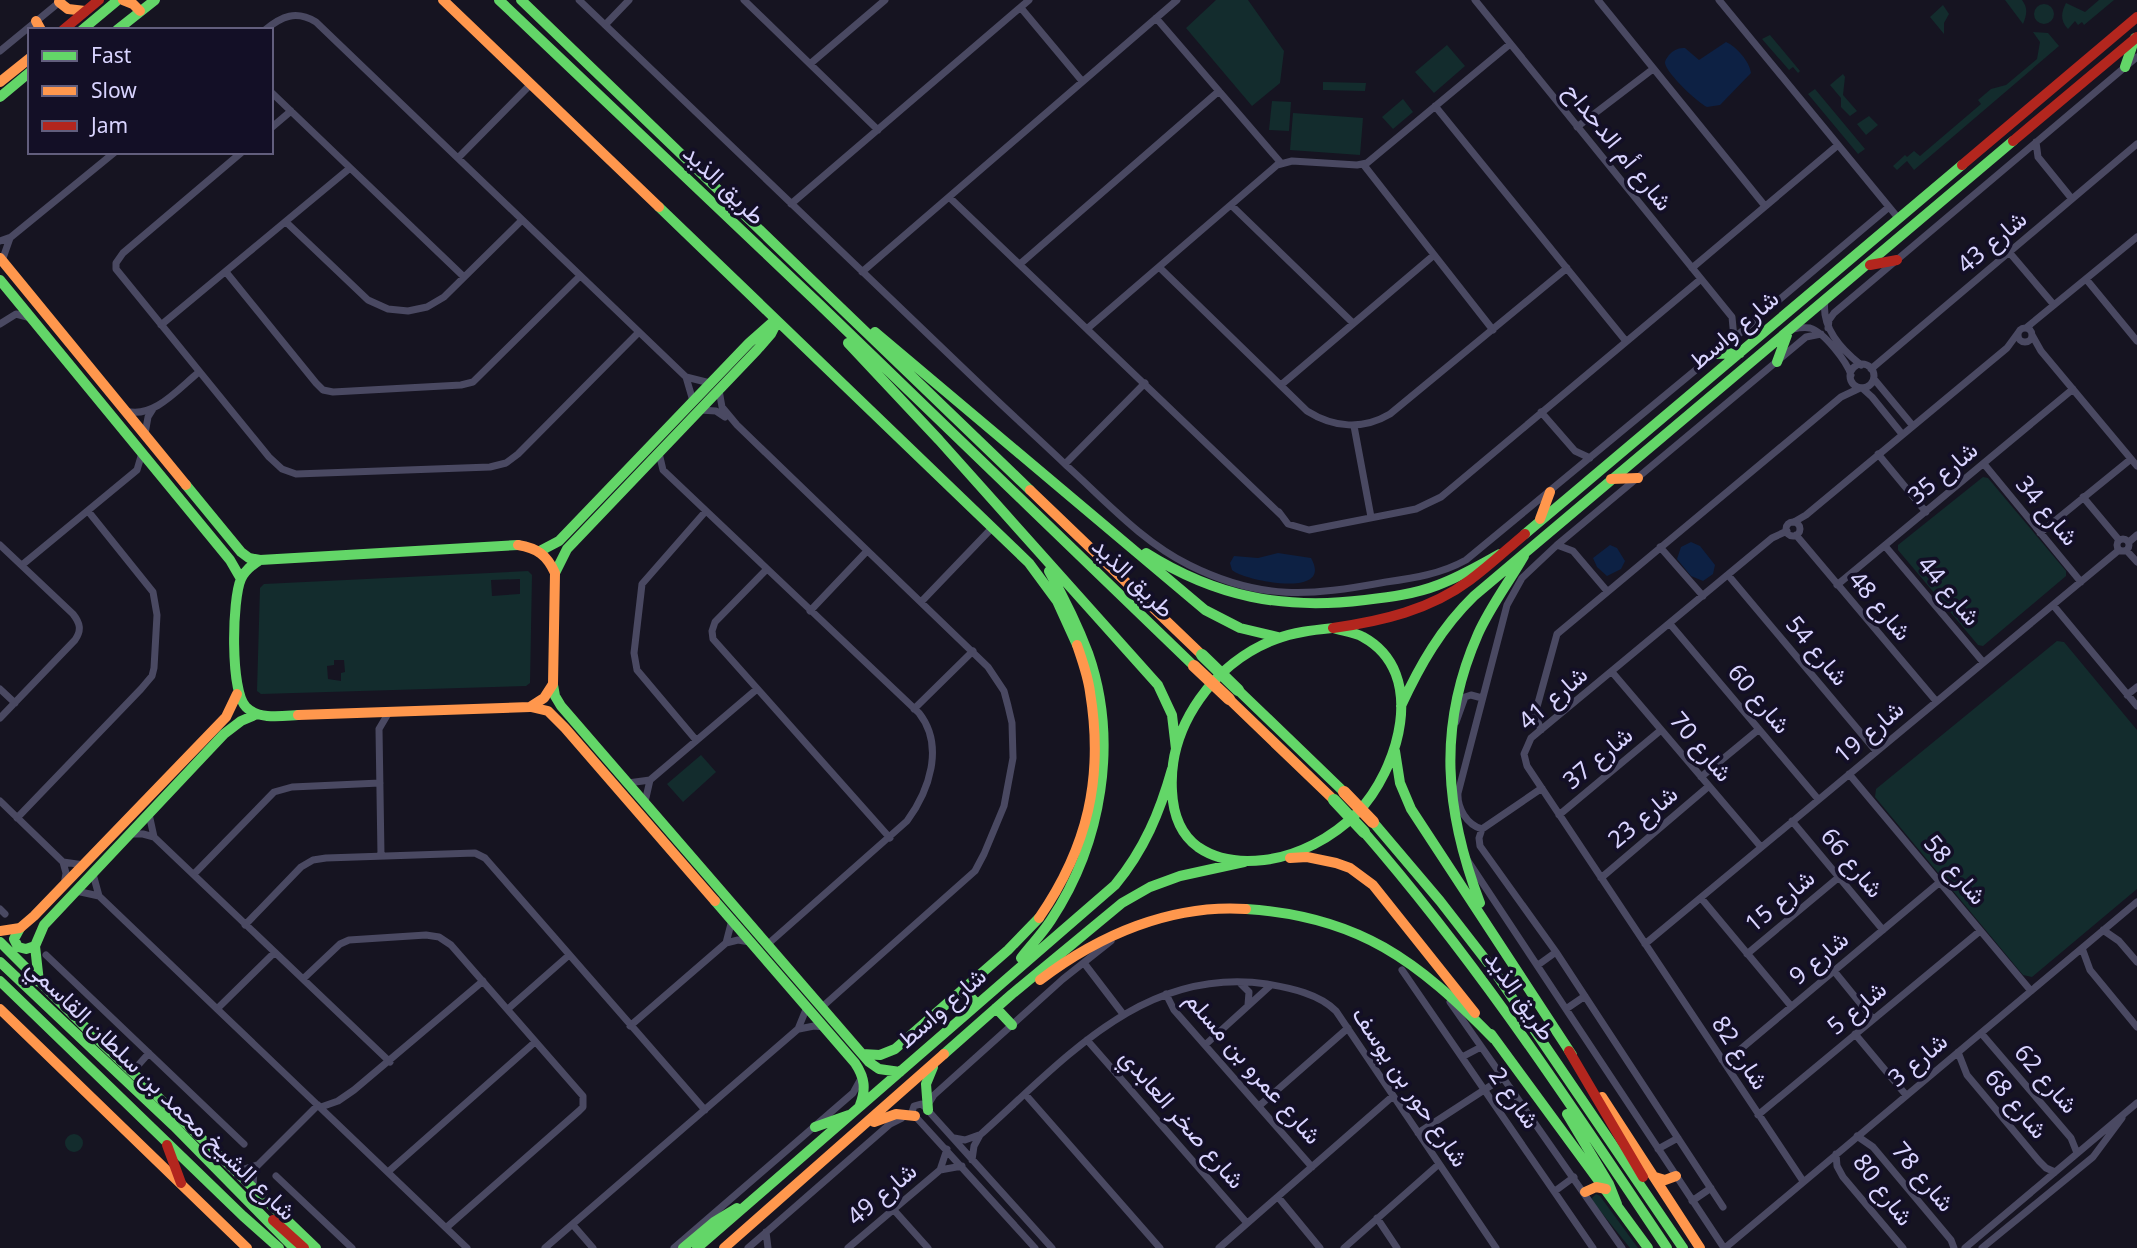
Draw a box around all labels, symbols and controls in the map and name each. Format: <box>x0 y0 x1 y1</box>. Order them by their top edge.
legend <box>28 28 273 154</box>
text: Fast <box>91 41 132 69</box>
street label: شارع أم الدحداح <box>1556 75 1681 218</box>
text: Slow <box>91 76 137 104</box>
text: Jam <box>89 111 128 139</box>
street label: طريق الذيد <box>677 136 773 231</box>
street label: شارع 43 <box>1949 202 2034 281</box>
street label: شارع واسط <box>1681 282 1786 377</box>
street label: شارع 35 <box>1900 433 1985 512</box>
street label: شارع 34 <box>2008 468 2087 553</box>
street label: طريق الذيد <box>1086 529 1182 624</box>
street label: شارع 44 <box>1910 548 1989 633</box>
street label: شارع 48 <box>1841 563 1920 648</box>
street label: شارع 54 <box>1778 608 1857 693</box>
street label: شارع 60 <box>1720 656 1799 741</box>
street label: شارع 41 <box>1510 658 1594 737</box>
street label: شارع 19 <box>1826 692 1911 771</box>
street label: شارع 70 <box>1662 704 1741 789</box>
street label: شارع 37 <box>1555 718 1640 797</box>
street label: شارع 23 <box>1600 777 1685 856</box>
street label: شارع 66 <box>1813 820 1892 905</box>
street label: شارع 58 <box>1916 827 1995 912</box>
street label: شارع 15 <box>1737 861 1822 940</box>
street label: شارع 9 <box>1781 922 1855 992</box>
street label: طريق الذيد <box>1478 944 1564 1047</box>
street label: شارع الشيخ محمد بن سلطان القاسمي <box>17 951 304 1230</box>
street label: شارع واسط <box>889 959 993 1056</box>
street label: شارع 5 <box>1819 972 1893 1042</box>
street label: شارع عمرو بن مسلم <box>1178 983 1330 1151</box>
street label: شارع حور بن يوسف <box>1344 999 1477 1173</box>
street label: شارع 82 <box>1704 1009 1777 1096</box>
street label: شارع 3 <box>1880 1024 1954 1094</box>
street label: شارع 62 <box>2007 1036 2086 1120</box>
street label: شارع صخر العابدي <box>1110 1041 1253 1198</box>
street label: شارع 2 <box>1481 1060 1548 1135</box>
street label: شارع 68 <box>1977 1061 2056 1146</box>
street label: شارع 78 <box>1884 1134 1963 1219</box>
street label: شارع 80 <box>1846 1146 1922 1232</box>
street label: شارع 49 <box>839 1154 924 1233</box>

